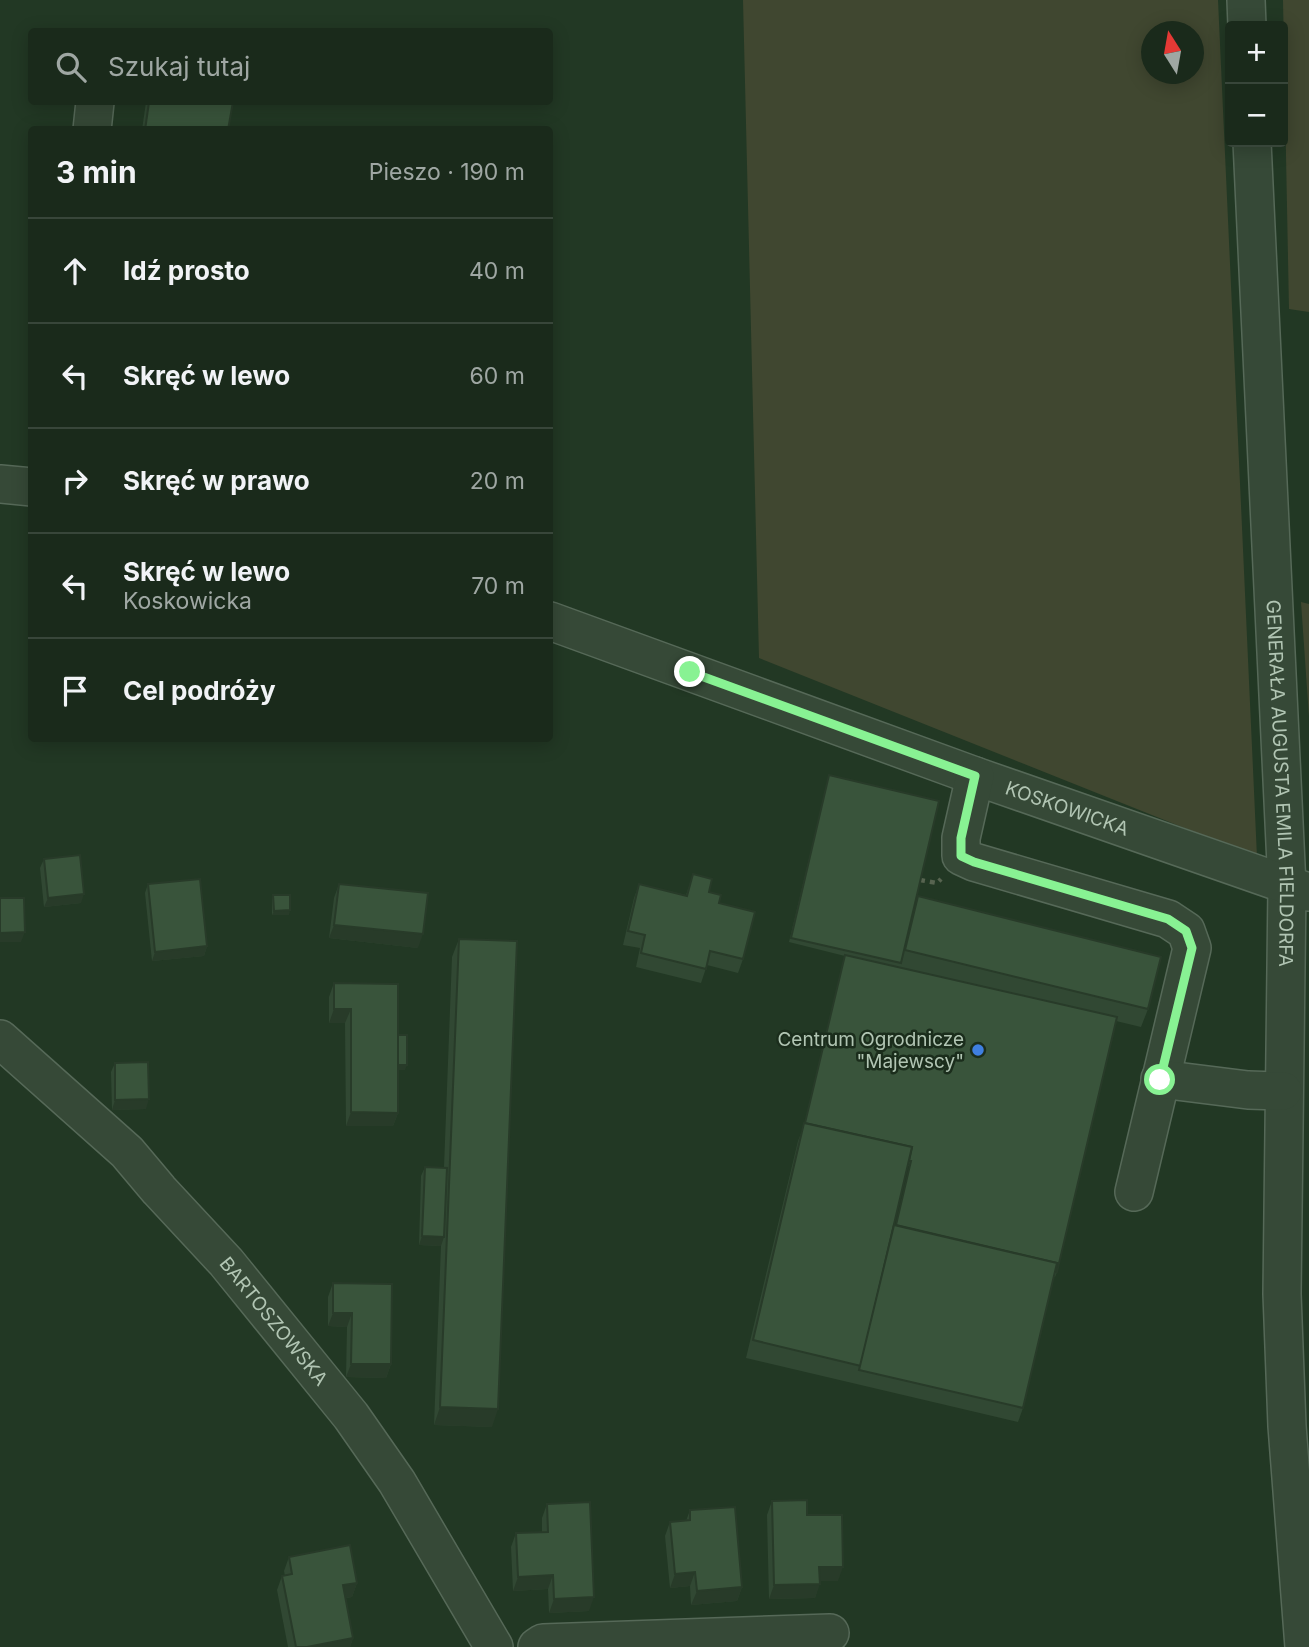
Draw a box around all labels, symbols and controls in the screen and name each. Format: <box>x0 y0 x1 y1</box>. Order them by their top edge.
north arrow <box>1141 21 1204 84</box>
map controls <box>1225 21 1288 147</box>
button: + <box>1225 21 1288 84</box>
search box <box>28 28 553 105</box>
icon: search <box>52 48 90 86</box>
text: Szukaj tutaj <box>108 51 250 82</box>
button: − <box>1225 84 1288 147</box>
text: 3 min <box>56 154 137 190</box>
text: Pieszo · 190 m <box>369 158 525 186</box>
icon: ahead <box>56 252 94 290</box>
text: Idź prosto <box>123 255 250 286</box>
text: 40 m <box>469 257 525 285</box>
icon: left <box>56 357 94 395</box>
text: Skręć w lewo <box>123 360 290 391</box>
text: 60 m <box>470 362 525 390</box>
icon: right <box>56 462 94 500</box>
text: Skręć w prawo <box>123 465 310 496</box>
text: 20 m <box>470 467 525 495</box>
text: Skręć w lewo <box>123 556 290 587</box>
icon: left <box>56 567 94 605</box>
text: 70 m <box>471 572 525 600</box>
text: Koskowicka <box>123 587 252 615</box>
street label: GENERAŁA AUGUSTA EMILA FIELDORFA <box>1262 599 1298 967</box>
route end <box>674 656 705 687</box>
icon: arrive <box>56 672 94 710</box>
text: Cel podróży <box>123 675 276 706</box>
street label: KOSKOWICKA <box>1002 776 1132 841</box>
place label: Centrum Ogrodnicze "Majewscy" <box>777 1028 964 1073</box>
marker: Centrum Ogrodnicze "Majewscy" <box>970 1042 986 1058</box>
route start <box>1144 1064 1175 1095</box>
street label: BARTOSZOWSKA <box>215 1252 332 1390</box>

